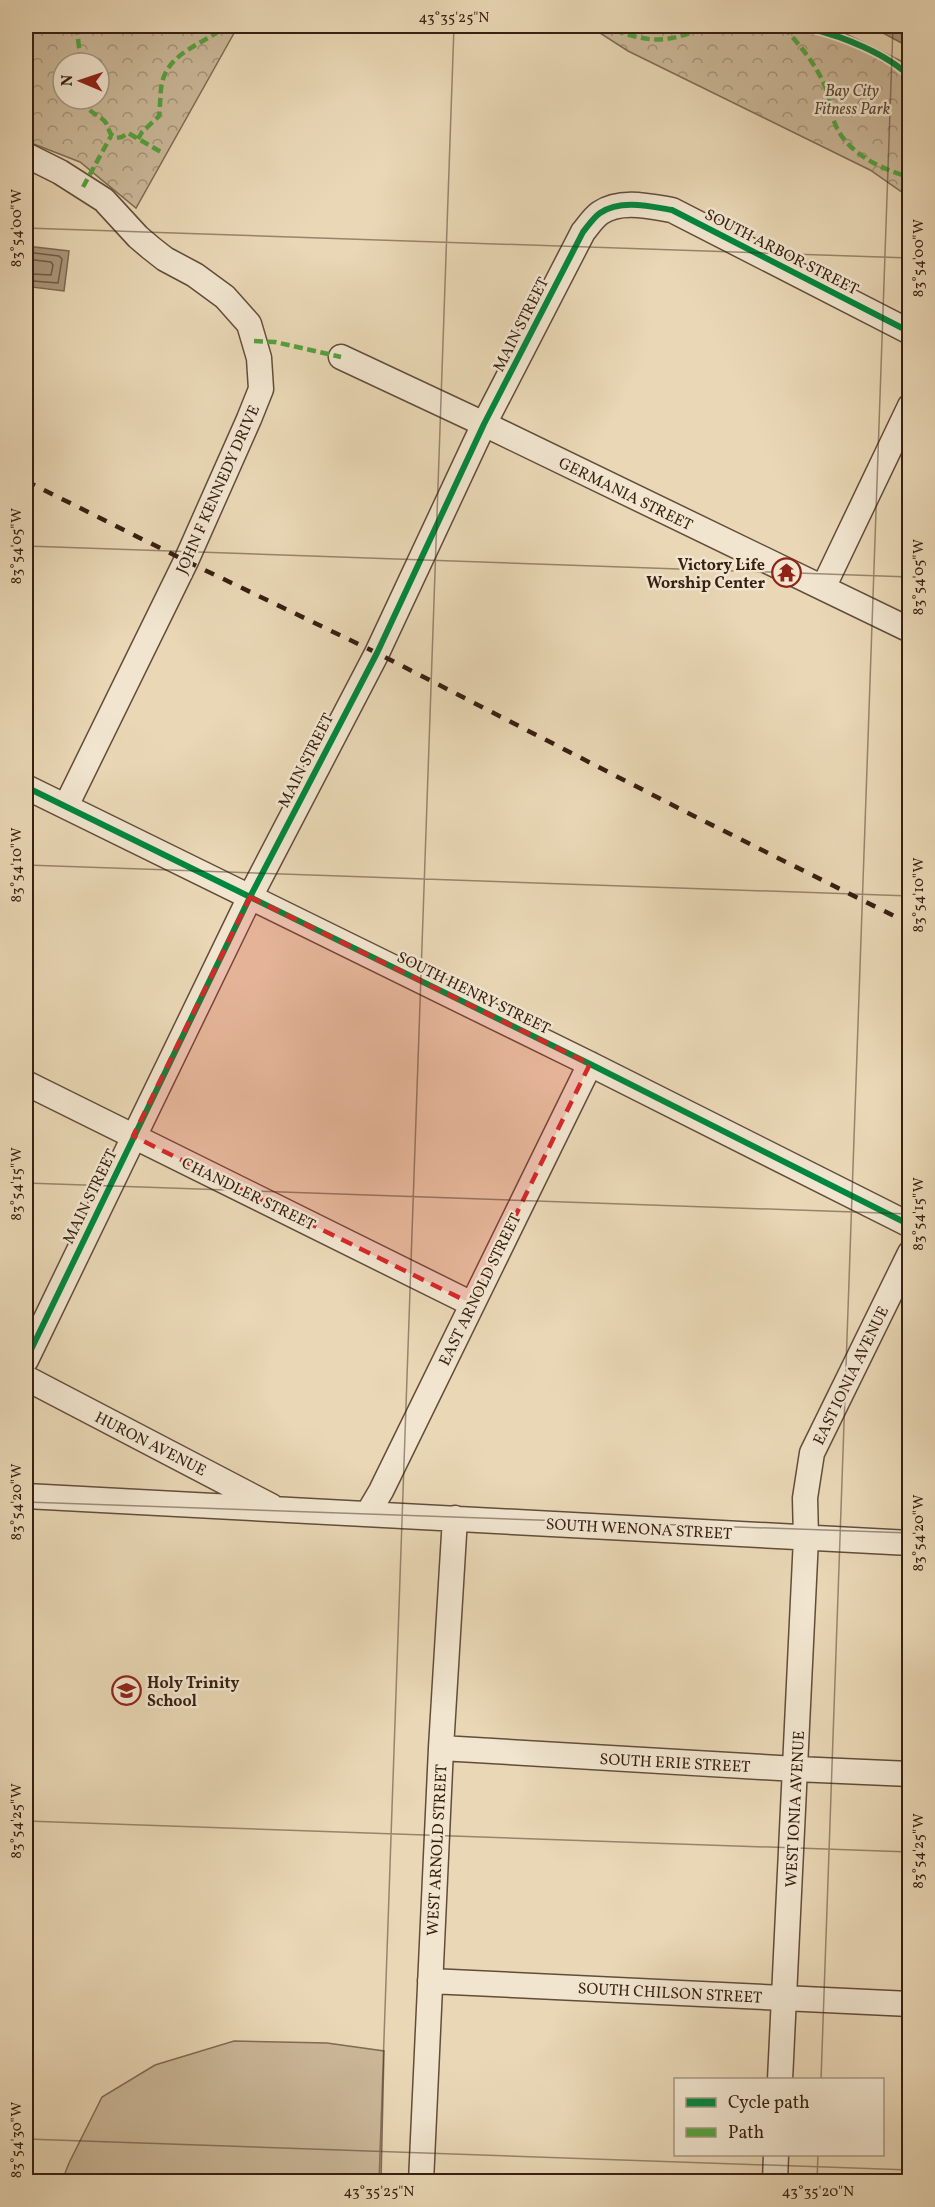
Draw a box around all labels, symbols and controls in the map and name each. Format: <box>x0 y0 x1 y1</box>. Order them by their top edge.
text: 43°35'25"N <box>419 8 489 29</box>
north arrow <box>51 51 111 111</box>
text: N <box>57 74 79 87</box>
park label: Bay City Fitness Park <box>814 81 891 121</box>
text: 83°54'00"W <box>7 189 28 267</box>
street label: SOUTH ARBOR STREET <box>700 204 862 301</box>
text: 83°54'00"W <box>909 219 930 297</box>
street label: MAIN STREET <box>489 274 555 376</box>
street label: JOHN F KENNEDY DRIVE <box>172 402 266 578</box>
street label: GERMANIA STREET <box>554 453 696 537</box>
text: 83°54'05"W <box>7 508 28 584</box>
text: 83°54'05"W <box>909 539 930 615</box>
place label: Victory Life Worship Center <box>646 555 765 595</box>
temple icon: Victory Life Worship Center <box>770 557 802 589</box>
street label: MAIN STREET <box>274 710 340 812</box>
text: 83°54'10"W <box>7 827 28 903</box>
text: 83°54'10"W <box>909 857 930 933</box>
street label: SOUTH HENRY STREET <box>393 947 554 1041</box>
street label: MAIN STREET <box>58 1146 123 1248</box>
text: 83°54'15"W <box>7 1147 28 1221</box>
street label: CHANDLER STREET <box>178 1153 319 1237</box>
text: 83°54'15"W <box>909 1177 930 1251</box>
street label: EAST ARNOLD STREET <box>434 1210 527 1370</box>
street label: EAST IONIA AVENUE <box>809 1303 895 1449</box>
street label: HURON AVENUE <box>91 1407 210 1482</box>
text: 83°54'20"W <box>7 1463 28 1541</box>
text: 83°54'20"W <box>909 1494 930 1572</box>
street label: SOUTH WENONA STREET <box>545 1514 733 1546</box>
place label: Holy Trinity School <box>147 1673 240 1713</box>
school or university icon: Holy Trinity School <box>110 1675 142 1707</box>
street label: WEST IONIA AVENUE <box>781 1730 811 1888</box>
street label: SOUTH ERIE STREET <box>599 1749 751 1779</box>
street label: WEST ARNOLD STREET <box>423 1764 453 1937</box>
text: 83°54'25"W <box>7 1783 28 1859</box>
text: 83°54'25"W <box>909 1813 930 1889</box>
street label: SOUTH CHILSON STREET <box>577 1978 763 2010</box>
legend <box>674 2078 884 2156</box>
text: Cycle path <box>728 2091 810 2116</box>
text: 83°54'30"W <box>7 2102 28 2178</box>
text: Path <box>728 2121 764 2146</box>
text: 43°35'25"N <box>344 2182 414 2203</box>
text: 43°35'20"N <box>782 2182 854 2203</box>

